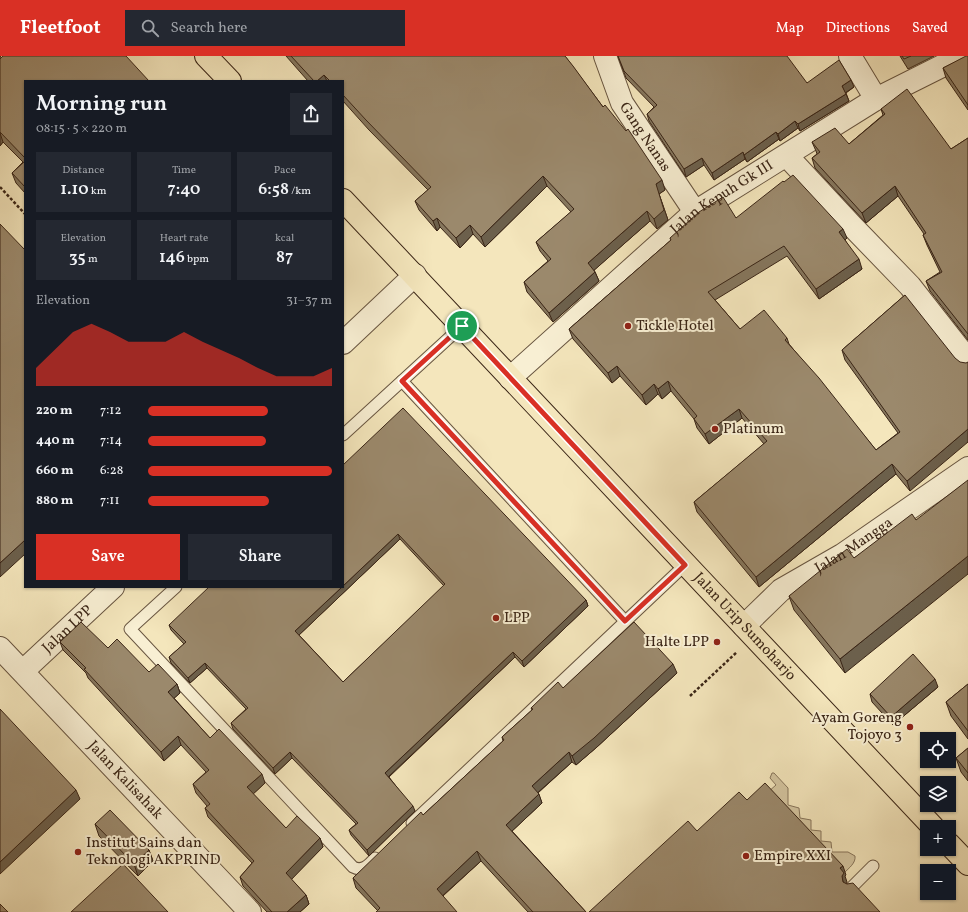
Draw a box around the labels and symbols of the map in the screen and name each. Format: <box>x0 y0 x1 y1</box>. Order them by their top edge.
street label: Gang Nanas <box>614 98 676 176</box>
street label: Jalan Kepuh Gk III <box>666 155 777 240</box>
pin <box>445 309 479 343</box>
place label: Tickle Hotel <box>636 316 714 337</box>
marker: Tickle Hotel <box>623 321 633 331</box>
place label: Platinum <box>723 419 784 440</box>
marker: Platinum <box>710 424 720 434</box>
street label: Jalan Mangga <box>811 512 897 579</box>
street label: Jalan Urip Sumoharjo <box>688 568 801 686</box>
street label: Jalan LPP <box>38 600 98 658</box>
place label: LPP <box>504 608 530 629</box>
marker: LPP <box>491 613 501 623</box>
place label: Halte LPP <box>645 632 709 653</box>
marker: Halte LPP <box>712 637 722 647</box>
place label: Ayam Goreng Tojoyo 3 <box>812 708 902 746</box>
marker: Ayam Goreng Tojoyo 3 <box>905 722 915 732</box>
street label: Jalan Kalisahak <box>83 736 168 824</box>
place label: Institut Sains dan Teknologi AKPRIND <box>86 833 221 871</box>
place label: Empire XXI <box>754 846 831 867</box>
marker: Institut Sains dan Teknologi AKPRIND <box>73 847 83 857</box>
marker: Empire XXI <box>741 851 751 861</box>

